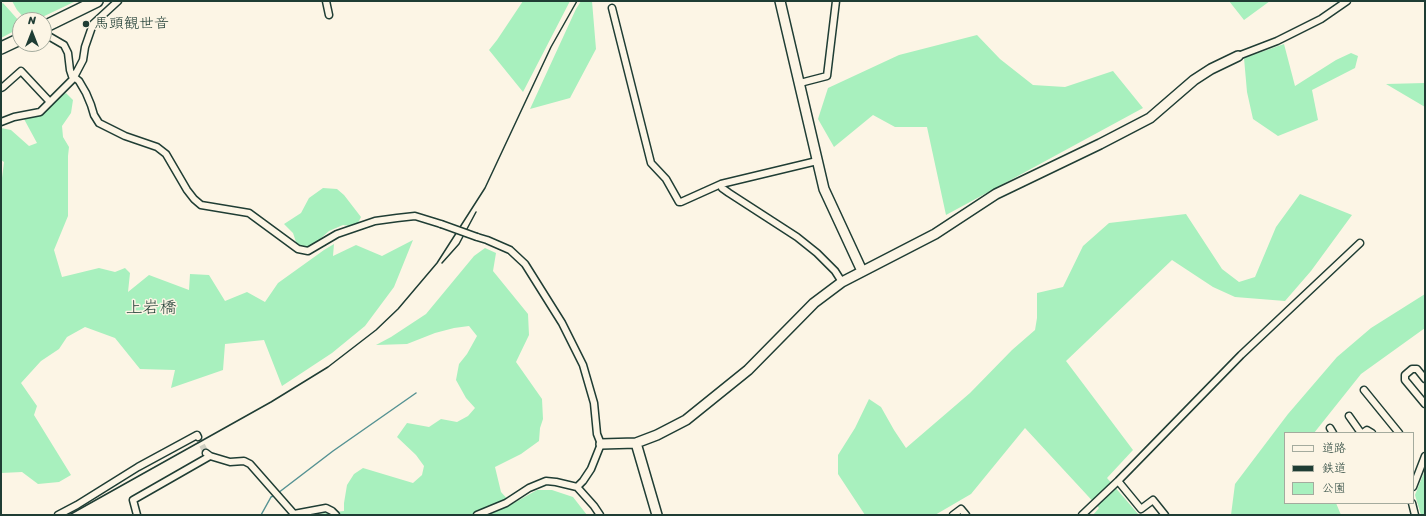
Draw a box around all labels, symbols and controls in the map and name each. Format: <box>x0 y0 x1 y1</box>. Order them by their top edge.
text: N <box>28 11 36 30</box>
north arrow <box>12 12 52 52</box>
place label: 馬頭観世音 <box>94 15 169 33</box>
marker: 馬頭観世音 <box>81 19 91 29</box>
district label: 上岩橋 <box>126 299 176 319</box>
legend <box>1284 432 1414 504</box>
text: 道路 <box>1322 437 1346 459</box>
text: 鉄道 <box>1322 457 1346 479</box>
text: 公園 <box>1322 477 1346 499</box>

